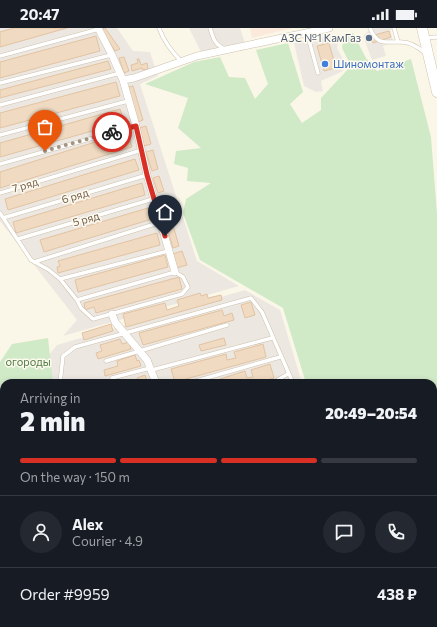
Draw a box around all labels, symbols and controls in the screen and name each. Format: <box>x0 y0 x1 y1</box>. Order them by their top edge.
text: 20:47 <box>20 5 60 23</box>
place label: АЗС №1 КамГаз <box>281 31 361 44</box>
marker: АЗС №1 КамГаз <box>364 33 374 43</box>
place label: Шиномонтаж <box>333 57 404 70</box>
marker: Шиномонтаж <box>320 59 330 69</box>
pin <box>28 110 62 151</box>
courier <box>92 112 132 152</box>
icon: bag <box>34 116 56 138</box>
icon: bike <box>101 121 123 143</box>
street label: 7 ряд <box>10 174 40 195</box>
street label: 6 ряд <box>60 185 90 206</box>
pin <box>148 195 182 236</box>
icon: home <box>154 201 176 223</box>
street label: 5 ряд <box>71 208 101 228</box>
park label: огороды <box>5 355 51 368</box>
text: Arriving in <box>20 390 80 406</box>
text: 20:49–20:54 <box>325 404 417 422</box>
text: 2 min <box>20 405 85 436</box>
text: On the way · 150 m <box>20 469 130 485</box>
button: person <box>20 511 62 553</box>
button: chat <box>323 511 365 553</box>
button: phone <box>375 511 417 553</box>
text: Alex <box>72 515 103 533</box>
text: Courier · 4.9 <box>72 533 143 549</box>
text: Order #9959 <box>20 585 110 603</box>
text: 438 ₽ <box>377 585 417 603</box>

